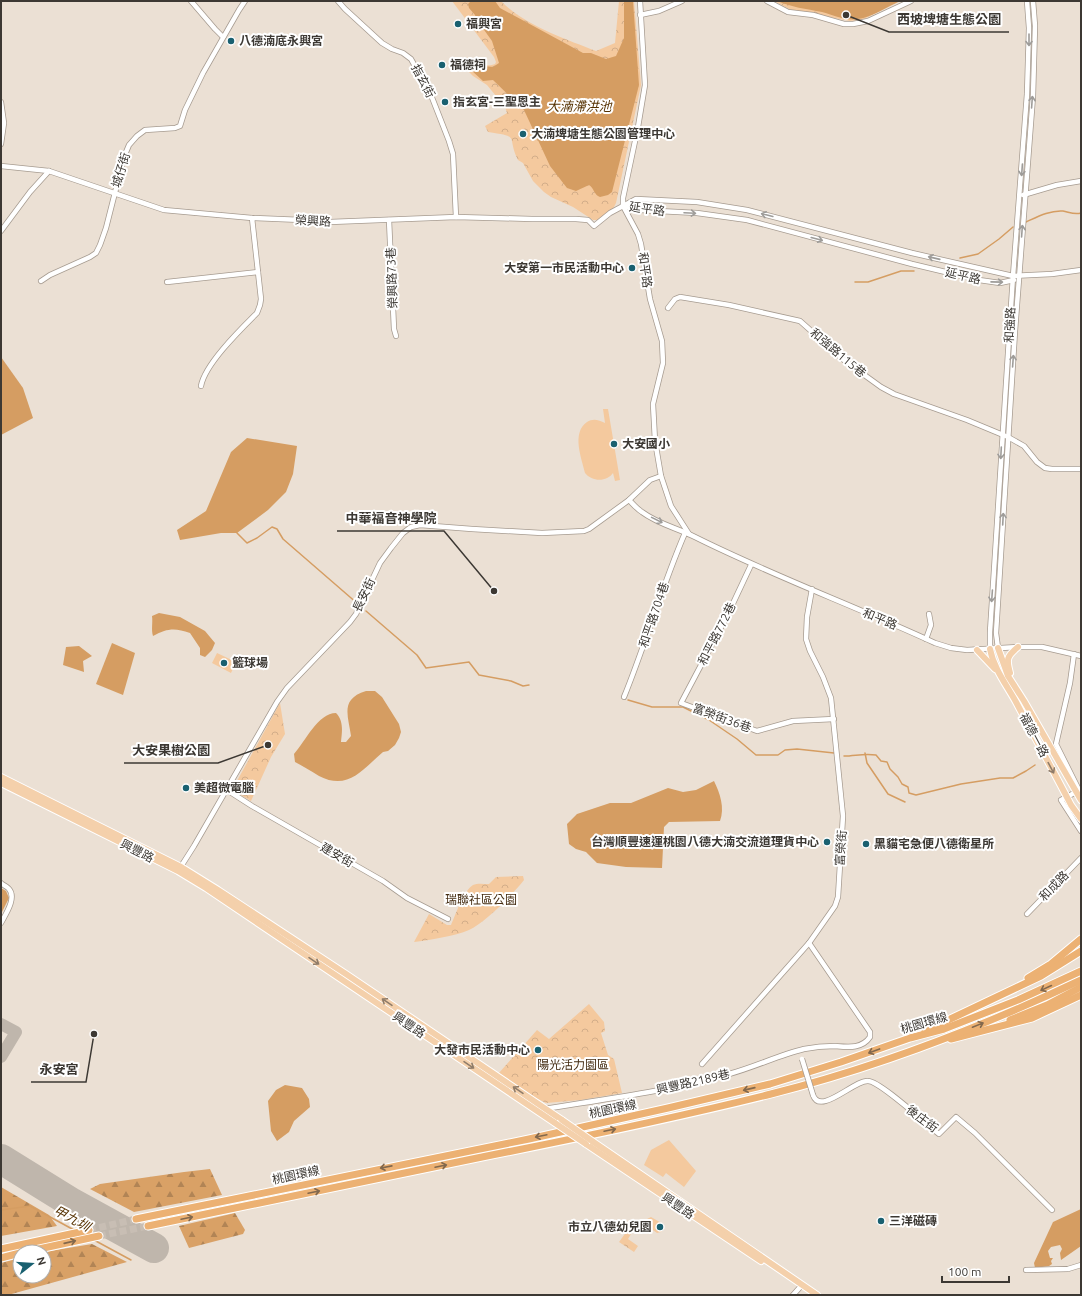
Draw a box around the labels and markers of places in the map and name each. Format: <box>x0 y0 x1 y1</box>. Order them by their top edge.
callout: 西坡埤塘生態公園 <box>889 7 1009 32</box>
place label: 福興宮 <box>466 17 502 30</box>
marker: 福興宮 <box>453 19 463 29</box>
place label: 八德湳底永興宮 <box>239 34 323 47</box>
marker: 八德湳底永興宮 <box>226 36 236 46</box>
place label: 福德祠 <box>450 58 486 71</box>
marker: 福德祠 <box>437 60 447 70</box>
place label: 指玄宮-三聖恩主 <box>453 95 541 108</box>
marker: 指玄宮-三聖恩主 <box>440 97 450 107</box>
place label: 大湳埤塘生態公園管理中心 <box>531 127 675 140</box>
marker: 大湳埤塘生態公園管理中心 <box>518 129 528 139</box>
place label: 大安第一市民活動中心 <box>504 261 624 274</box>
marker: 大安第一市民活動中心 <box>627 263 637 273</box>
place label: 大安國小 <box>622 437 670 450</box>
marker: 大安國小 <box>609 439 619 449</box>
callout: 中華福音神學院 <box>337 506 444 531</box>
place label: 籃球場 <box>232 656 268 669</box>
marker: 籃球場 <box>219 658 229 668</box>
callout: 大安果樹公園 <box>124 738 218 763</box>
place label: 美超微電腦 <box>194 781 254 794</box>
marker: 美超微電腦 <box>181 783 191 793</box>
place label: 台灣順豐速運桃園八德大湳交流道理貨中心 <box>591 835 819 848</box>
marker: 台灣順豐速運桃園八德大湳交流道理貨中心 <box>822 837 832 847</box>
place label: 黑貓宅急便八德衛星所 <box>874 837 994 850</box>
marker: 黑貓宅急便八德衛星所 <box>861 839 871 849</box>
place label: 大發市民活動中心 <box>434 1043 530 1056</box>
marker: 大發市民活動中心 <box>533 1045 543 1055</box>
callout: 永安宮 <box>31 1057 86 1082</box>
place label: 三洋磁磚 <box>889 1214 937 1227</box>
marker: 三洋磁磚 <box>876 1216 886 1226</box>
place label: 市立八德幼兒園 <box>568 1220 652 1233</box>
marker: 市立八德幼兒園 <box>655 1222 665 1232</box>

